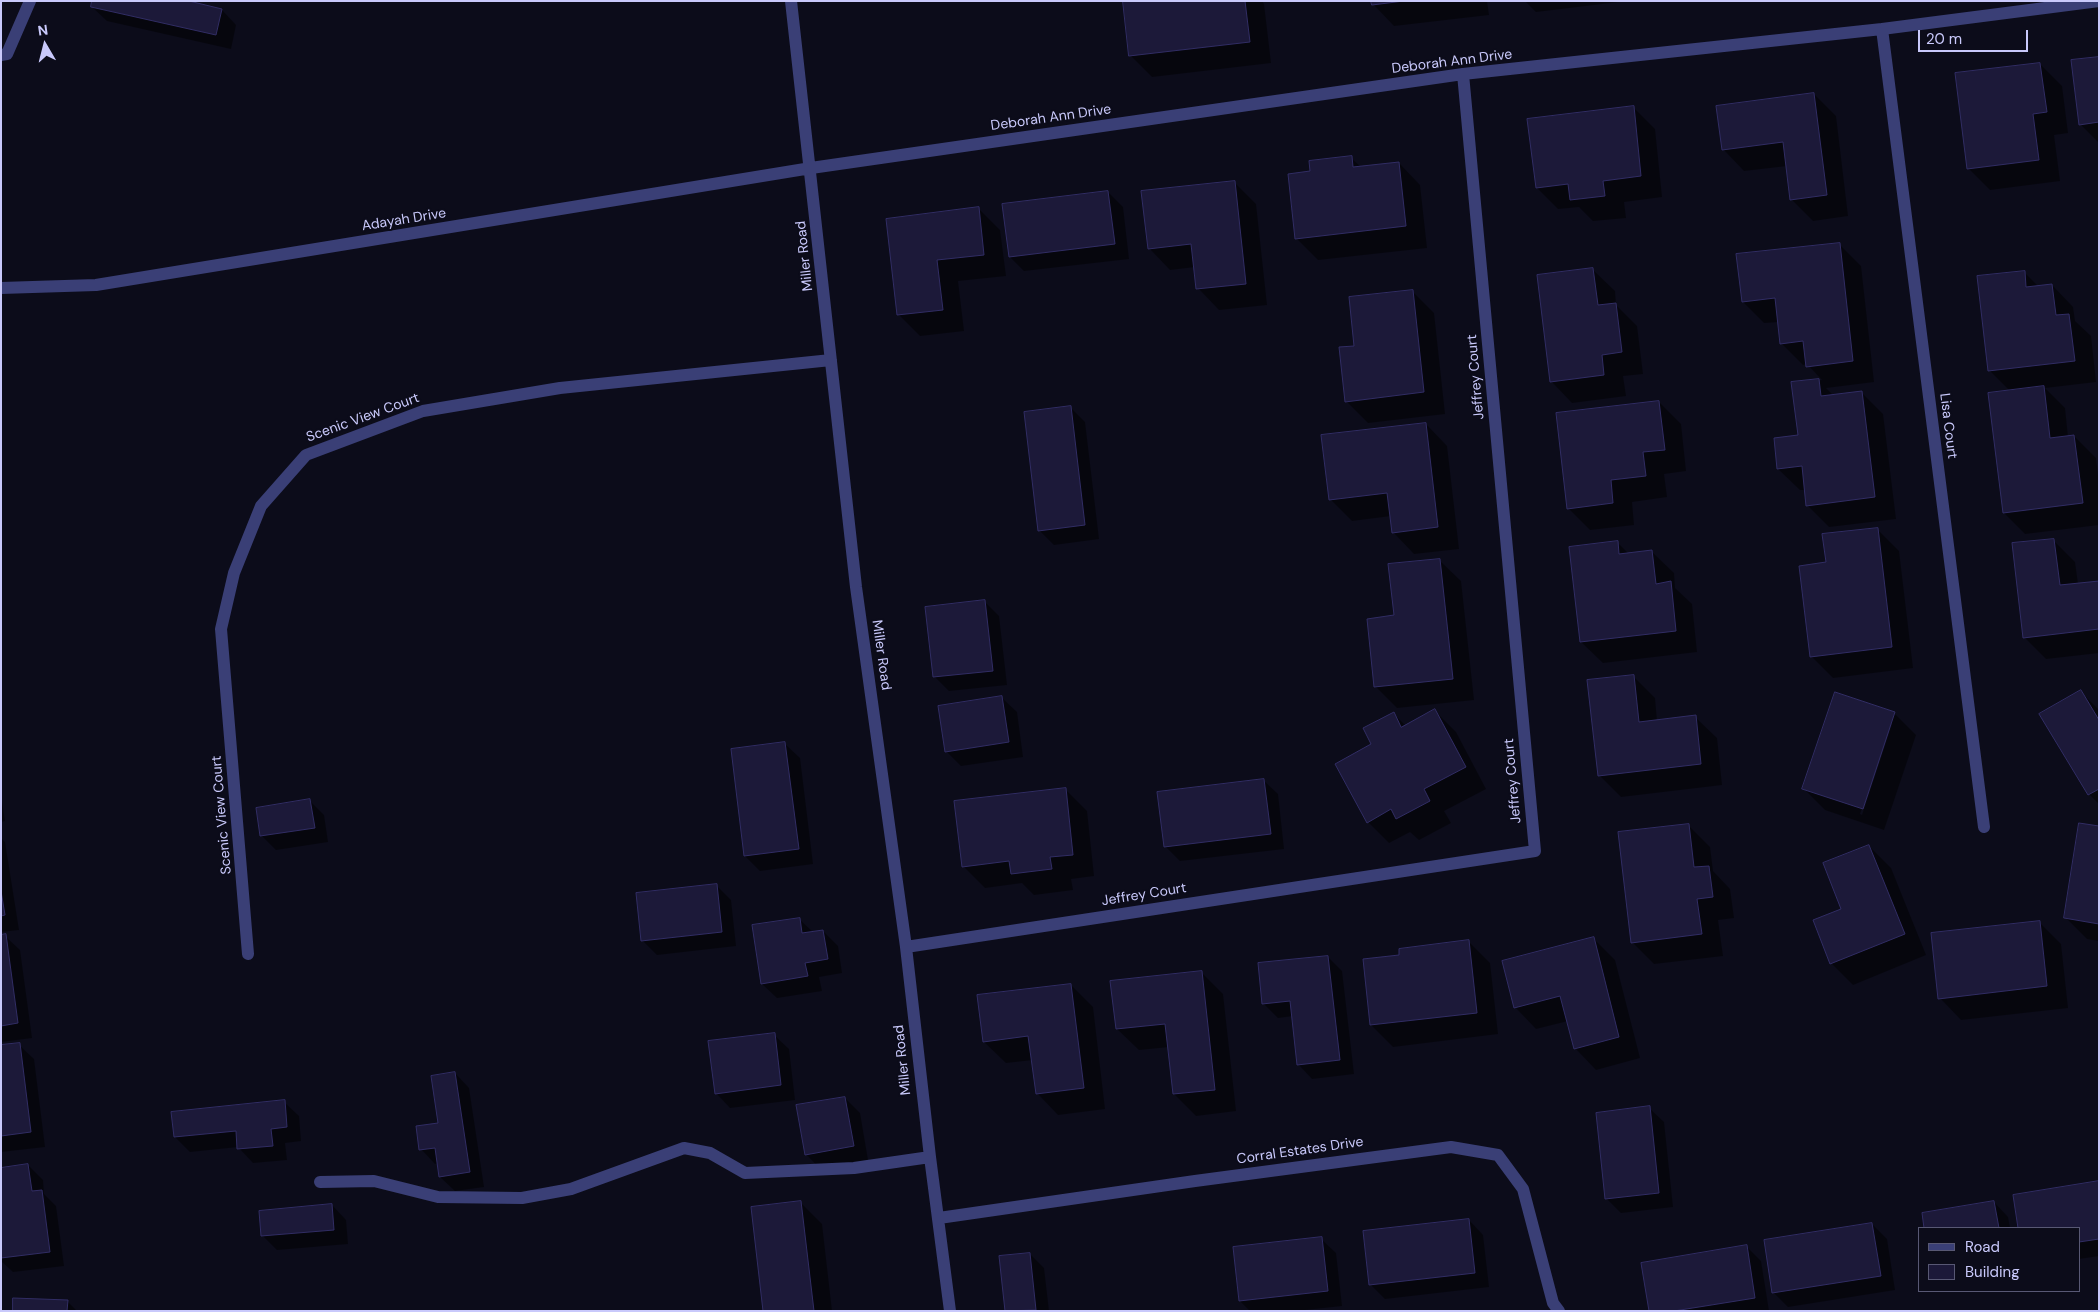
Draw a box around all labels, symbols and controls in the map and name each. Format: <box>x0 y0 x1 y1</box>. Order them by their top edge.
north arrow <box>20 20 70 70</box>
scale bar <box>1920 20 2030 52</box>
text: N <box>37 21 49 40</box>
text: 20 m <box>1926 29 1962 49</box>
street label: Deborah Ann Drive <box>1391 46 1513 78</box>
street label: Deborah Ann Drive <box>990 101 1112 135</box>
street label: Adayah Drive <box>361 205 447 235</box>
street label: Miller Road <box>793 220 817 292</box>
street label: Jeffrey Court <box>1464 334 1488 420</box>
street label: Scenic View Court <box>304 390 422 446</box>
street label: Lisa Court <box>1936 392 1960 460</box>
street label: Miller Road <box>868 619 894 691</box>
street label: Jeffrey Court <box>1501 738 1525 824</box>
street label: Scenic View Court <box>208 755 236 875</box>
street label: Jeffrey Court <box>1100 880 1188 910</box>
street label: Miller Road <box>891 1024 915 1096</box>
street label: Corral Estates Drive <box>1236 1134 1364 1168</box>
legend <box>1918 1227 2080 1292</box>
text: Road <box>1965 1237 2000 1257</box>
text: Building <box>1965 1262 2020 1282</box>

